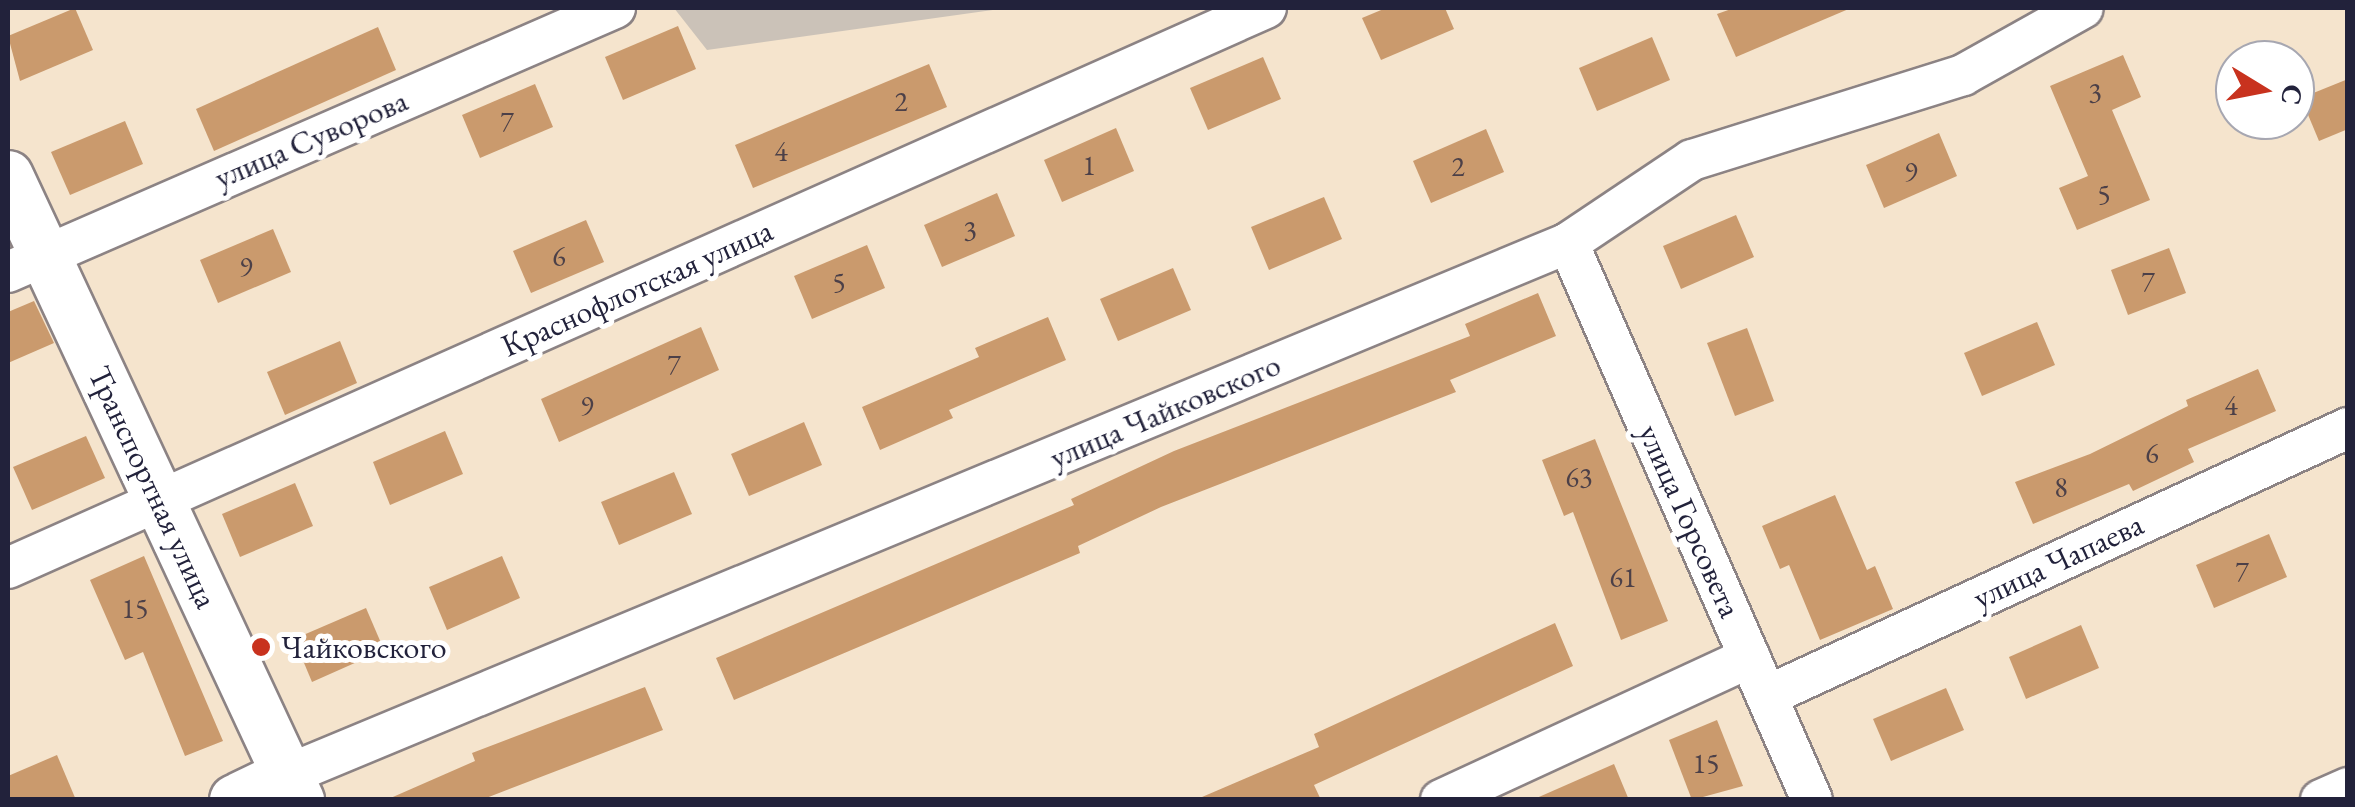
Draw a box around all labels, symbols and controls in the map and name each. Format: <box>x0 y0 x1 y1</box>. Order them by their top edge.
north arrow <box>2215 40 2315 140</box>
house number: 3 <box>2088 75 2102 109</box>
street label: улица Суворова <box>209 81 413 197</box>
text: С <box>2273 82 2312 108</box>
house number: 2 <box>894 84 908 118</box>
house number: 7 <box>500 104 514 138</box>
house number: 4 <box>774 134 788 168</box>
house number: 1 <box>1082 148 1096 182</box>
house number: 2 <box>1451 149 1465 183</box>
house number: 9 <box>1904 154 1918 188</box>
house number: 5 <box>2097 177 2111 211</box>
street label: Краснофлотская улица <box>495 211 779 365</box>
house number: 3 <box>963 213 977 247</box>
house number: 6 <box>552 239 566 273</box>
house number: 9 <box>239 249 253 283</box>
house number: 7 <box>2141 264 2155 298</box>
house number: 5 <box>832 265 846 299</box>
street label: улица Чайковского <box>1044 345 1286 477</box>
house number: 7 <box>667 347 681 381</box>
street label: Транспортная улица <box>80 360 226 614</box>
house number: 9 <box>580 388 594 422</box>
house number: 4 <box>2224 388 2238 422</box>
street label: улица Горсовета <box>1630 418 1750 624</box>
house number: 6 <box>2145 436 2159 470</box>
house number: 63 <box>1566 460 1592 494</box>
house number: 8 <box>2054 470 2068 504</box>
street label: улица Чапаева <box>1967 505 2149 617</box>
house number: 7 <box>2235 554 2249 588</box>
house number: 61 <box>1610 560 1636 594</box>
house number: 15 <box>122 591 148 625</box>
place label: Чайковского <box>281 628 447 666</box>
marker: Чайковского <box>250 636 272 658</box>
house number: 15 <box>1693 746 1719 780</box>

